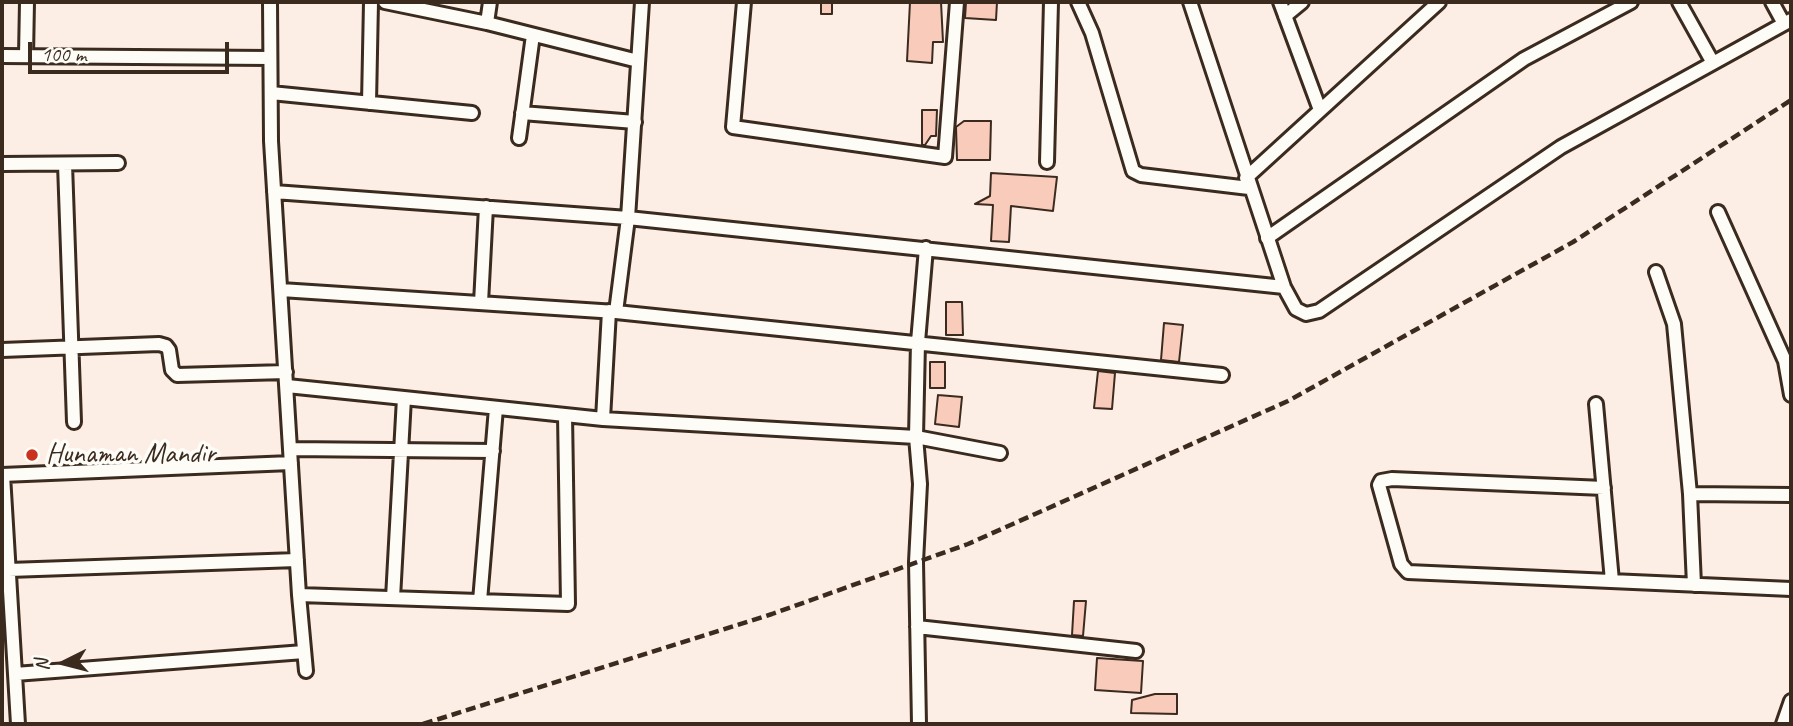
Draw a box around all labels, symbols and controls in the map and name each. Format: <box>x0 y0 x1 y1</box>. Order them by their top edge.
scale bar <box>32 28 233 72</box>
text: 100 m <box>41 41 86 67</box>
place label: Hunaman Mandir <box>46 438 215 472</box>
marker: Hunaman Mandir <box>24 447 40 463</box>
north arrow <box>28 628 98 698</box>
text: N <box>30 658 55 672</box>

